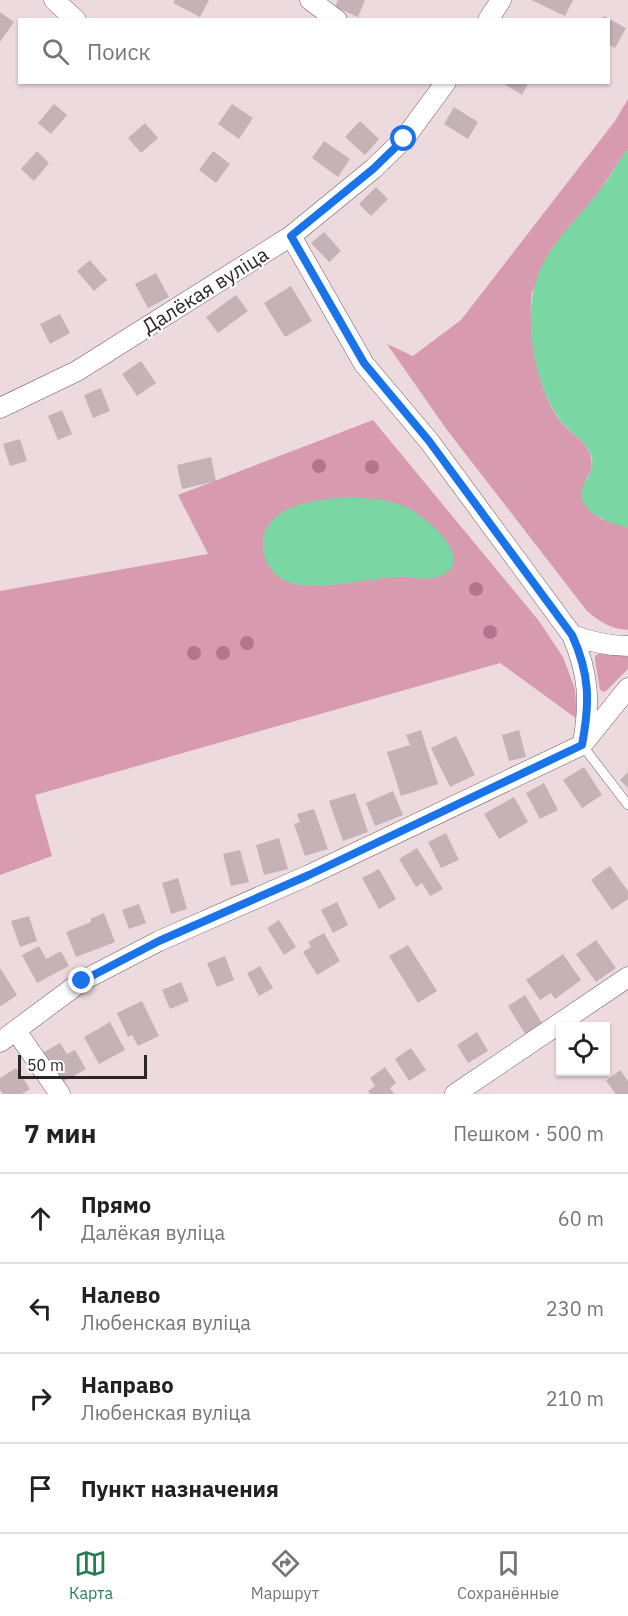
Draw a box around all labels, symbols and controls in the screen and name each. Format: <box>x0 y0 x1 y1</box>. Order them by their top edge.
search box <box>18 18 610 84</box>
icon: search <box>39 35 72 68</box>
text: Поиск <box>87 37 151 66</box>
route start <box>390 125 416 151</box>
street label: Далёкая вуліца <box>137 240 274 340</box>
route end <box>68 967 94 993</box>
map controls <box>556 1022 610 1076</box>
button: locate <box>556 1022 610 1076</box>
scale bar <box>18 1052 147 1080</box>
text: 50 m <box>27 1055 64 1075</box>
text: 7 мин <box>24 1116 96 1150</box>
text: Пешком · 500 m <box>453 1120 604 1147</box>
text: Прямо <box>81 1190 151 1219</box>
icon: ahead <box>24 1202 57 1235</box>
text: 60 m <box>558 1205 604 1232</box>
text: Далёкая вуліца <box>81 1219 225 1246</box>
text: Налево <box>81 1280 160 1309</box>
icon: left <box>24 1292 57 1325</box>
text: 230 m <box>546 1295 604 1322</box>
text: Любенская вуліца <box>81 1309 251 1336</box>
text: Направо <box>81 1370 174 1399</box>
icon: right <box>24 1382 57 1415</box>
text: 210 m <box>546 1385 604 1412</box>
text: Любенская вуліца <box>81 1399 251 1426</box>
icon: arrive <box>24 1472 57 1505</box>
text: Пункт назначения <box>81 1474 279 1503</box>
tab: Карта <box>69 1547 113 1603</box>
tab: Маршрут <box>251 1547 319 1603</box>
tab: Сохранённые <box>457 1547 559 1603</box>

